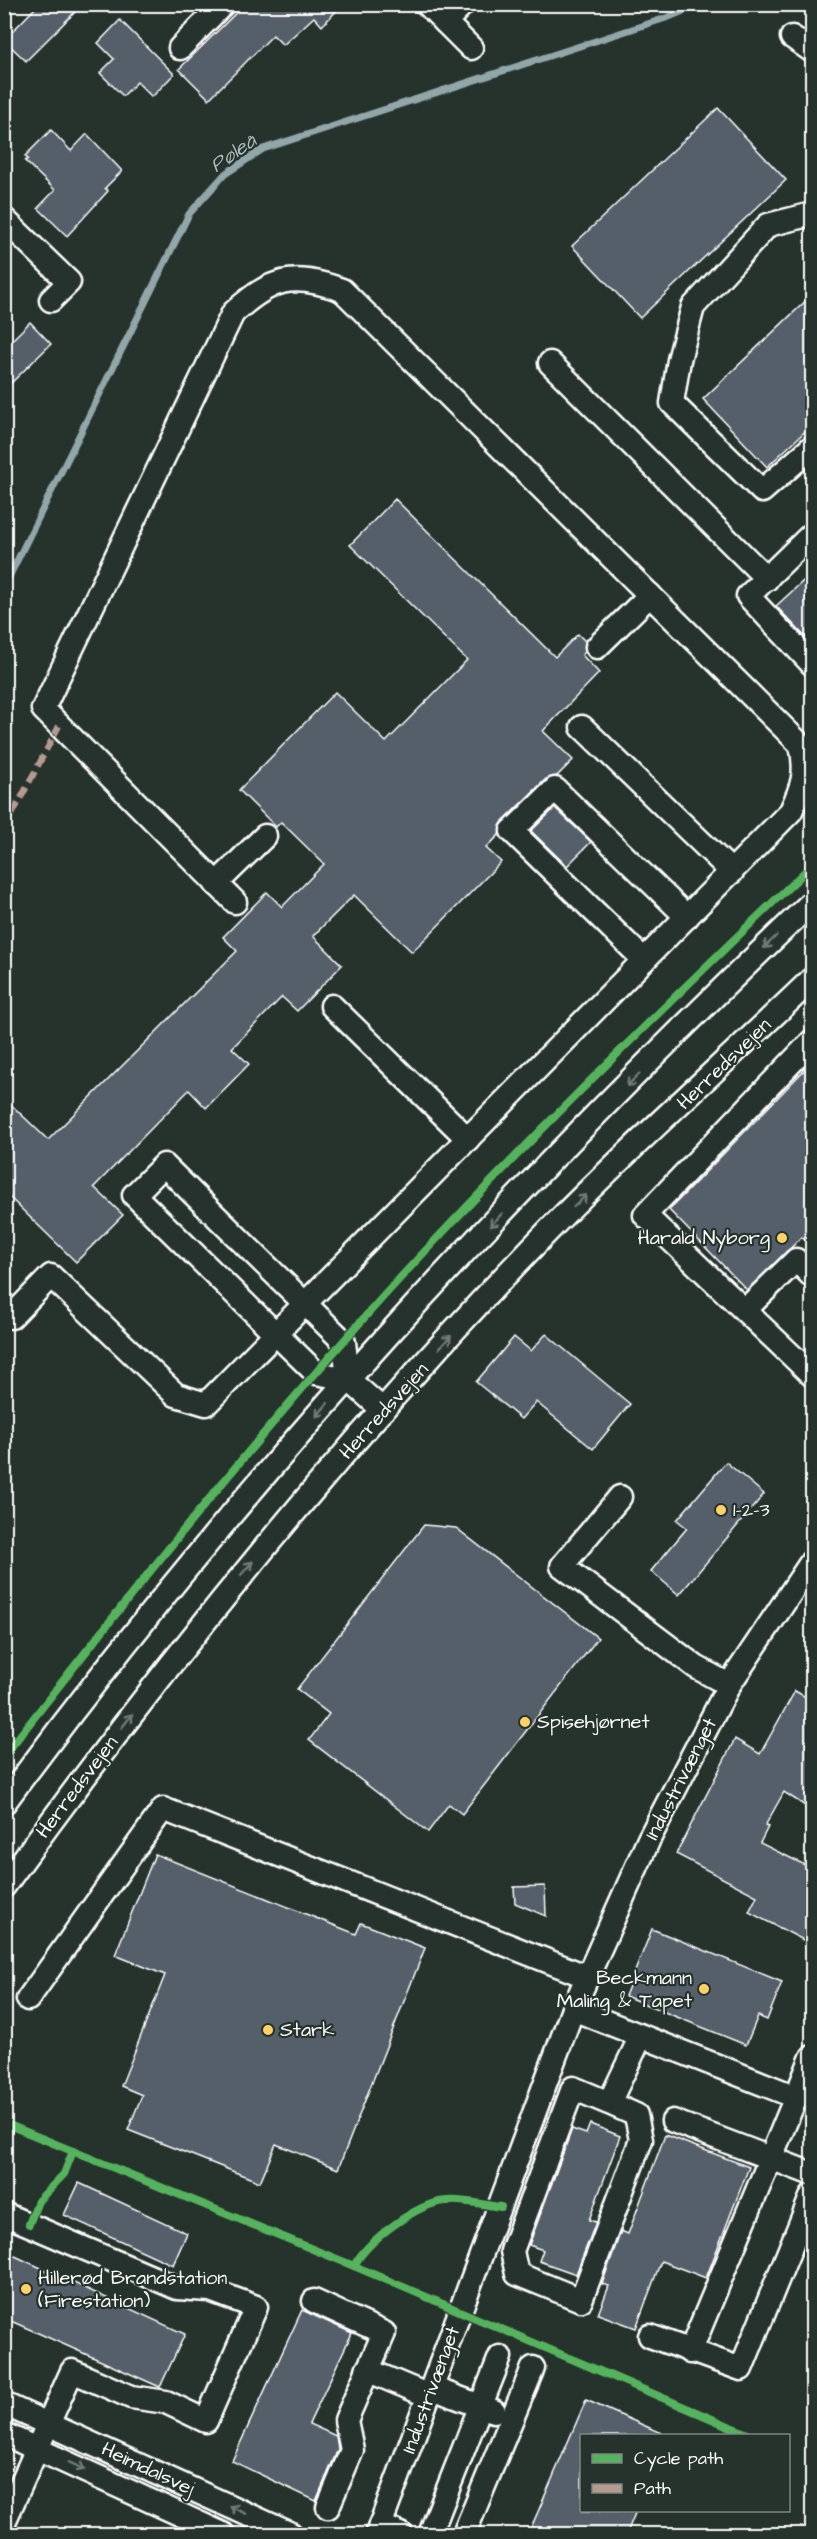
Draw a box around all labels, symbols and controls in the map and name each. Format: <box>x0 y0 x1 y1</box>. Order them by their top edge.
water label: Pøleå <box>204 126 263 179</box>
one-way arrow <box>763 935 778 949</box>
street label: Herredsvejen <box>671 1012 777 1116</box>
one-way arrow <box>625 1073 640 1088</box>
one-way arrow <box>572 1194 587 1208</box>
one-way arrow <box>489 1212 503 1227</box>
place label: Harald Nyborg <box>638 1224 770 1253</box>
marker: Harald Nyborg <box>775 1231 789 1245</box>
one-way arrow <box>438 1335 452 1350</box>
street label: Herredsvejen <box>333 1356 435 1466</box>
one-way arrow <box>315 1402 328 1418</box>
place label: 1-2-3 <box>733 1496 770 1524</box>
marker: 1-2-3 <box>714 1503 728 1517</box>
one-way arrow <box>241 1560 254 1576</box>
place label: Spisehjørnet <box>537 1708 650 1736</box>
street label: Industrivænget <box>638 1713 725 1845</box>
one-way arrow <box>121 1714 134 1730</box>
marker: Spisehjørnet <box>518 1715 532 1729</box>
street label: Herredsvejen <box>29 1730 125 1844</box>
place label: Beckmann Maling & Tapet <box>557 1964 692 2016</box>
marker: Beckmann Maling & Tapet <box>697 1982 711 1996</box>
place label: Stark <box>280 2016 334 2044</box>
marker: Stark <box>261 2023 275 2037</box>
place label: Hillerød Brandstation (Firestation) <box>38 2264 227 2315</box>
marker: Hillerød Brandstation (Firestation) <box>19 2282 33 2296</box>
street label: Industrivænget <box>395 2322 468 2458</box>
legend <box>580 2434 790 2512</box>
street label: Heimdalsvej <box>97 2435 200 2503</box>
text: Cycle path <box>634 2446 723 2472</box>
one-way arrow <box>67 2461 85 2473</box>
text: Path <box>634 2476 671 2501</box>
one-way arrow <box>229 2504 247 2516</box>

